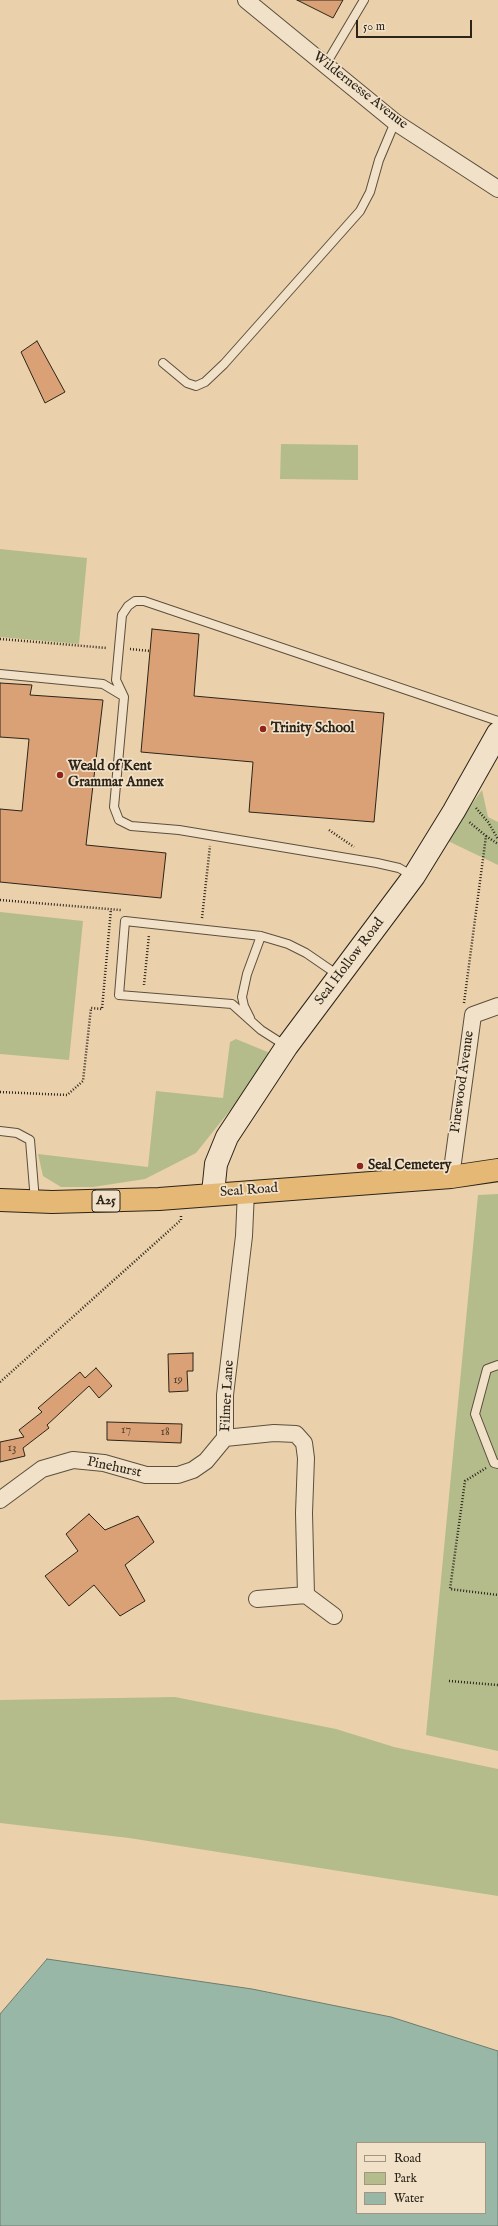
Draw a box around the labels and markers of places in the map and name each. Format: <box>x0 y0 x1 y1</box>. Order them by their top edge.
place label: Trinity School <box>271 721 354 737</box>
marker: Trinity School <box>258 724 268 734</box>
place label: Weald of Kent Grammar Annex <box>68 759 164 792</box>
marker: Weald of Kent Grammar Annex <box>55 770 65 780</box>
place label: Seal Cemetery <box>368 1158 451 1174</box>
marker: Seal Cemetery <box>355 1161 365 1171</box>

